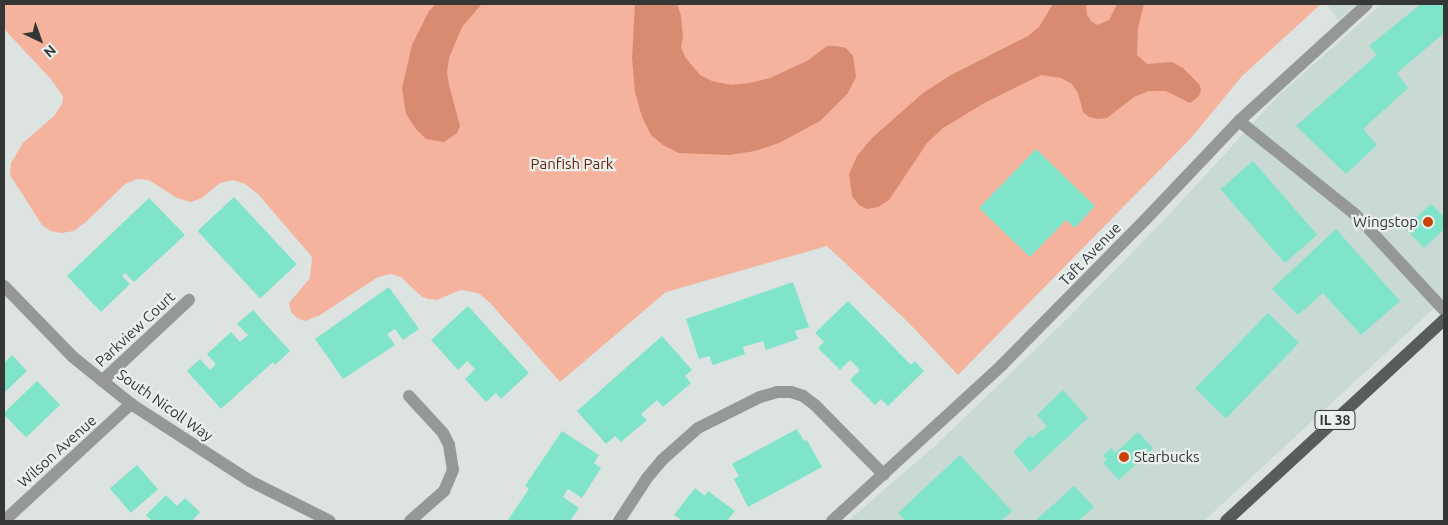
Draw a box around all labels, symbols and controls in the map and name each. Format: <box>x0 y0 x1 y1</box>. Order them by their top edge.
north arrow <box>15 15 65 65</box>
text: N <box>41 42 59 61</box>
park label: Panfish Park <box>531 155 613 173</box>
place label: Wingstop <box>1353 213 1418 231</box>
marker: Wingstop <box>1422 216 1434 228</box>
street label: Taft Avenue <box>1055 219 1125 289</box>
street label: Parkview Court <box>91 288 179 370</box>
street label: South Nicoll Way <box>114 365 216 445</box>
road number: IL 38 <box>1314 408 1356 432</box>
street label: Wilson Avenue <box>14 411 100 491</box>
place label: Starbucks <box>1134 448 1200 466</box>
marker: Starbucks <box>1118 451 1130 463</box>

